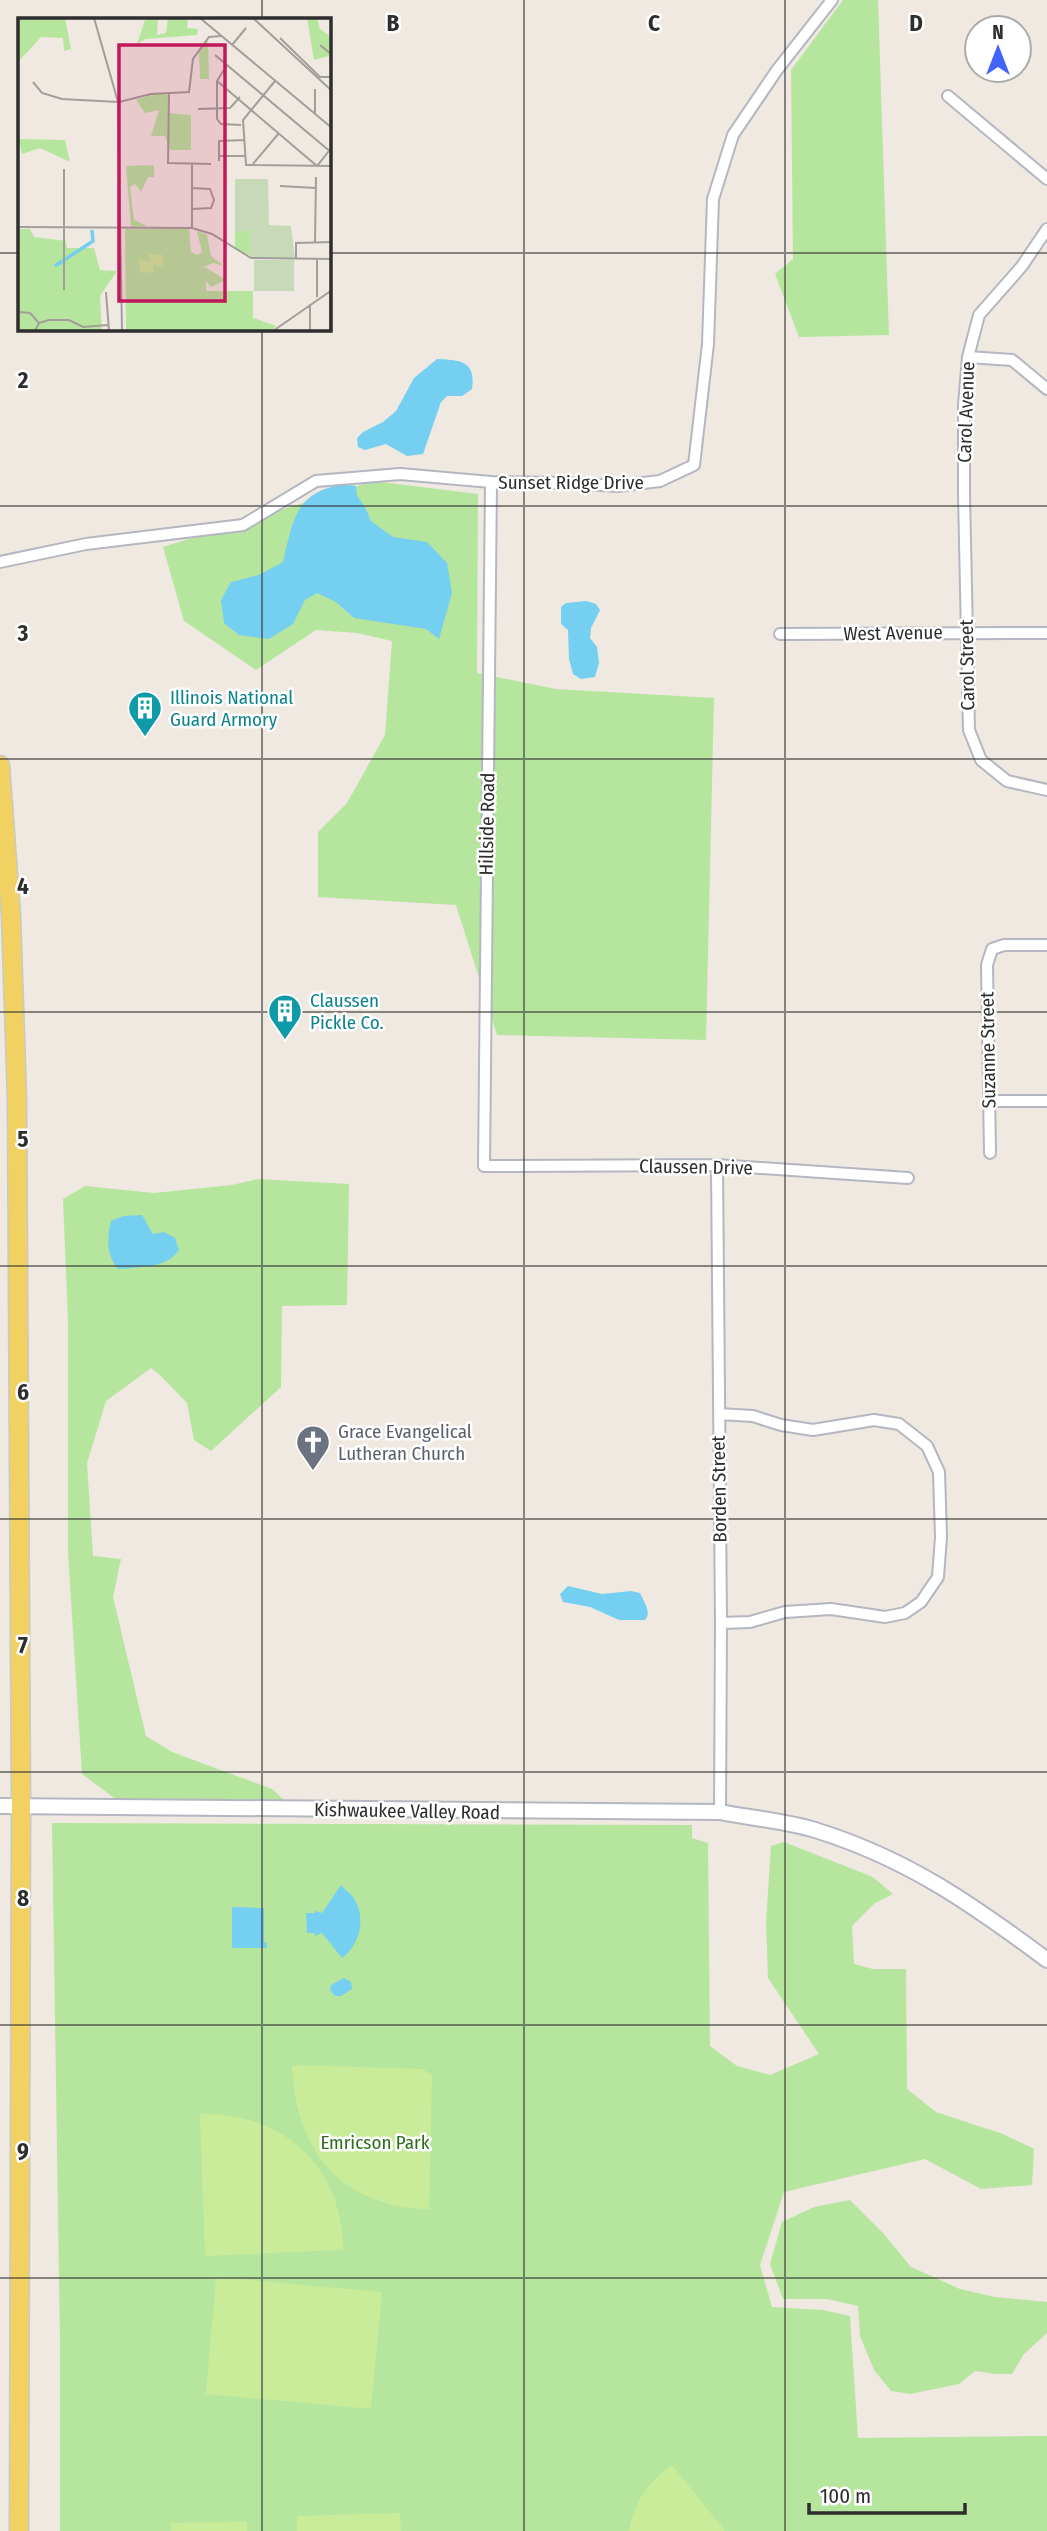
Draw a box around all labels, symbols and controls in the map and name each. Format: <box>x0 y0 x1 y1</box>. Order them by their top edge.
text: B <box>387 9 400 37</box>
text: C <box>648 9 660 37</box>
text: D <box>909 9 923 37</box>
north arrow <box>963 14 1033 84</box>
inset map <box>18 18 331 331</box>
text: N <box>992 21 1004 44</box>
street label: Carol Avenue <box>953 361 979 463</box>
text: 2 <box>17 366 29 394</box>
street label: Sunset Ridge Drive <box>498 471 644 494</box>
street label: Carol Street <box>955 618 979 711</box>
text: 3 <box>17 619 29 647</box>
street label: West Avenue <box>843 621 943 645</box>
place label: Illinois National Guard Armory <box>170 686 293 731</box>
building icon: Illinois National Guard Armory <box>126 689 164 738</box>
street label: Hillside Road <box>475 772 499 876</box>
text: 4 <box>17 872 29 900</box>
place label: Claussen Pickle Co. <box>310 989 384 1034</box>
street label: Suzanne Street <box>975 991 1001 1108</box>
building icon: Claussen Pickle Co. <box>266 992 304 1041</box>
text: 5 <box>17 1125 29 1153</box>
street label: Claussen Drive <box>639 1155 753 1179</box>
text: 6 <box>17 1378 29 1406</box>
place label: Grace Evangelical Lutheran Church <box>338 1420 472 1465</box>
church icon: Grace Evangelical Lutheran Church <box>294 1423 332 1472</box>
street label: Borden Street <box>707 1434 731 1543</box>
text: 7 <box>18 1631 28 1659</box>
street label: Kishwaukee Valley Road <box>314 1798 500 1824</box>
text: 8 <box>17 1884 29 1912</box>
park label: Emricson Park <box>320 2131 430 2154</box>
text: 9 <box>17 2137 29 2165</box>
scale bar <box>809 2472 965 2516</box>
text: 100 m <box>820 2483 871 2509</box>

